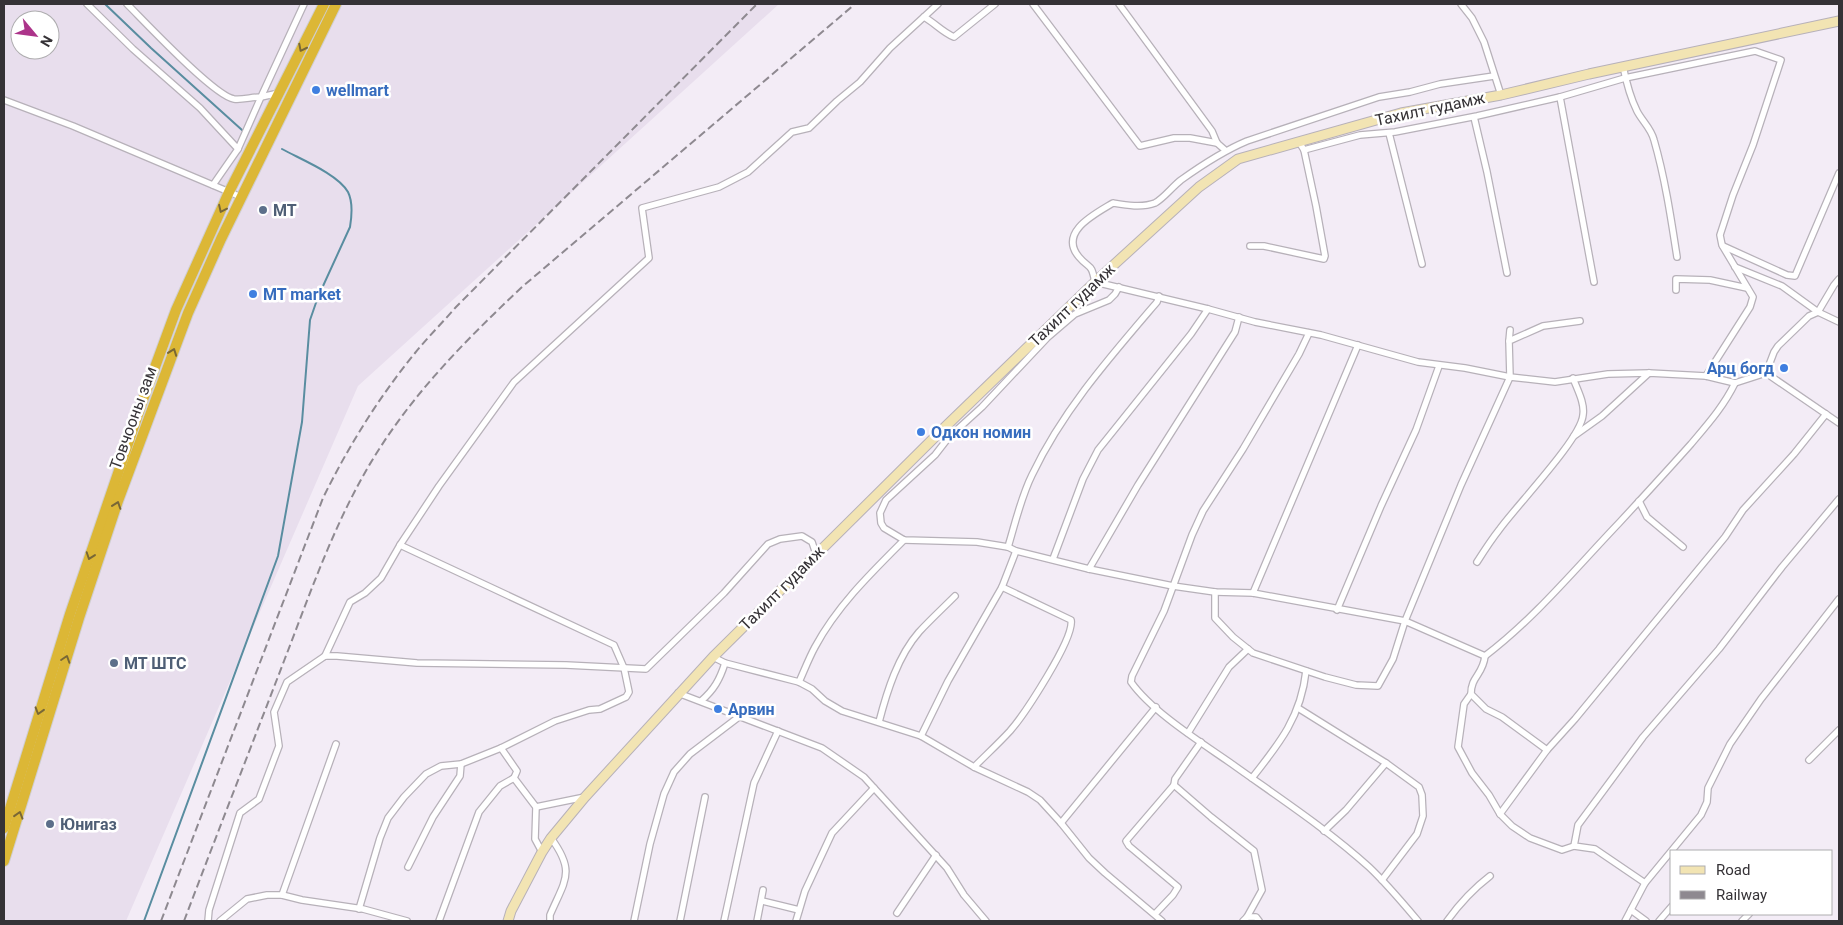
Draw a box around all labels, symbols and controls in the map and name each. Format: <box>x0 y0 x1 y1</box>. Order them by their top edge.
north arrow <box>10 10 60 60</box>
text: N <box>37 33 56 50</box>
one-way arrow <box>298 42 308 51</box>
place label: wellmart <box>326 81 390 100</box>
marker: wellmart <box>310 84 322 96</box>
street label: Тахилт гудамж <box>1373 88 1487 130</box>
place label: МТ <box>273 201 297 220</box>
one-way arrow <box>218 204 228 213</box>
marker: МТ <box>257 204 269 216</box>
street label: Тахилт гудамж <box>1025 259 1119 351</box>
place label: MT market <box>263 285 342 304</box>
marker: MT market <box>247 288 259 300</box>
one-way arrow <box>167 349 177 357</box>
place label: Арц богд <box>1707 359 1774 378</box>
marker: Арц богд <box>1778 362 1790 374</box>
street label: Товчооны зам <box>106 364 160 472</box>
place label: Одкон номин <box>931 423 1031 442</box>
marker: Одкон номин <box>915 426 927 438</box>
one-way arrow <box>111 501 121 510</box>
street label: Тахилт гудамж <box>736 541 829 634</box>
one-way arrow <box>85 552 95 560</box>
place label: MT ШТС <box>124 654 187 673</box>
one-way arrow <box>60 655 70 664</box>
marker: MT ШТС <box>108 657 120 669</box>
place label: Арвин <box>728 700 775 719</box>
marker: Арвин <box>712 703 724 715</box>
one-way arrow <box>35 706 45 715</box>
one-way arrow <box>13 811 23 819</box>
place label: Юнигаз <box>60 815 117 834</box>
marker: Юнигаз <box>44 818 56 830</box>
legend <box>1670 850 1833 915</box>
text: Road <box>1716 861 1750 879</box>
text: Railway <box>1716 886 1767 904</box>

